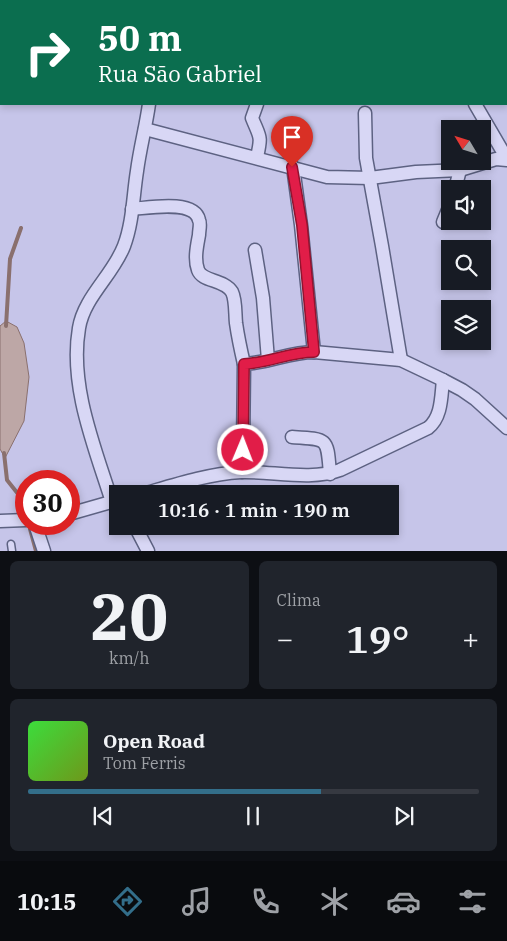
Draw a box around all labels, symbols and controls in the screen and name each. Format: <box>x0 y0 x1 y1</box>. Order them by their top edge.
text: 50 m <box>98 15 182 61</box>
icon: right <box>15 20 80 85</box>
text: Rua São Gabriel <box>98 59 262 88</box>
pin <box>271 116 313 167</box>
north arrow <box>441 120 491 170</box>
map controls <box>441 120 491 350</box>
icon: arrive <box>278 123 306 151</box>
button: sound <box>441 180 491 230</box>
button: search <box>441 240 491 290</box>
button: layers <box>441 300 491 350</box>
position arrow <box>216 423 268 475</box>
speed limit sign: 30 <box>15 470 80 535</box>
text: 10:16 · 1 min · 190 m <box>158 498 350 522</box>
text: 20 <box>90 573 168 658</box>
text: Clima <box>277 590 321 610</box>
text: 19° <box>346 614 409 663</box>
text: − <box>277 620 293 657</box>
text: + <box>462 620 479 657</box>
text: km/h <box>109 648 149 668</box>
text: Open Road <box>103 729 205 753</box>
text: Tom Ferris <box>103 753 186 773</box>
icon: previous <box>89 802 117 830</box>
icon: pause <box>239 802 267 830</box>
icon: next <box>390 802 418 830</box>
icon: directions <box>110 884 145 919</box>
icon: music <box>179 884 214 919</box>
icon: phone <box>248 884 283 919</box>
icon: climate <box>317 884 352 919</box>
icon: car <box>386 884 421 919</box>
icon: filters <box>455 884 490 919</box>
text: 10:15 <box>17 887 76 916</box>

